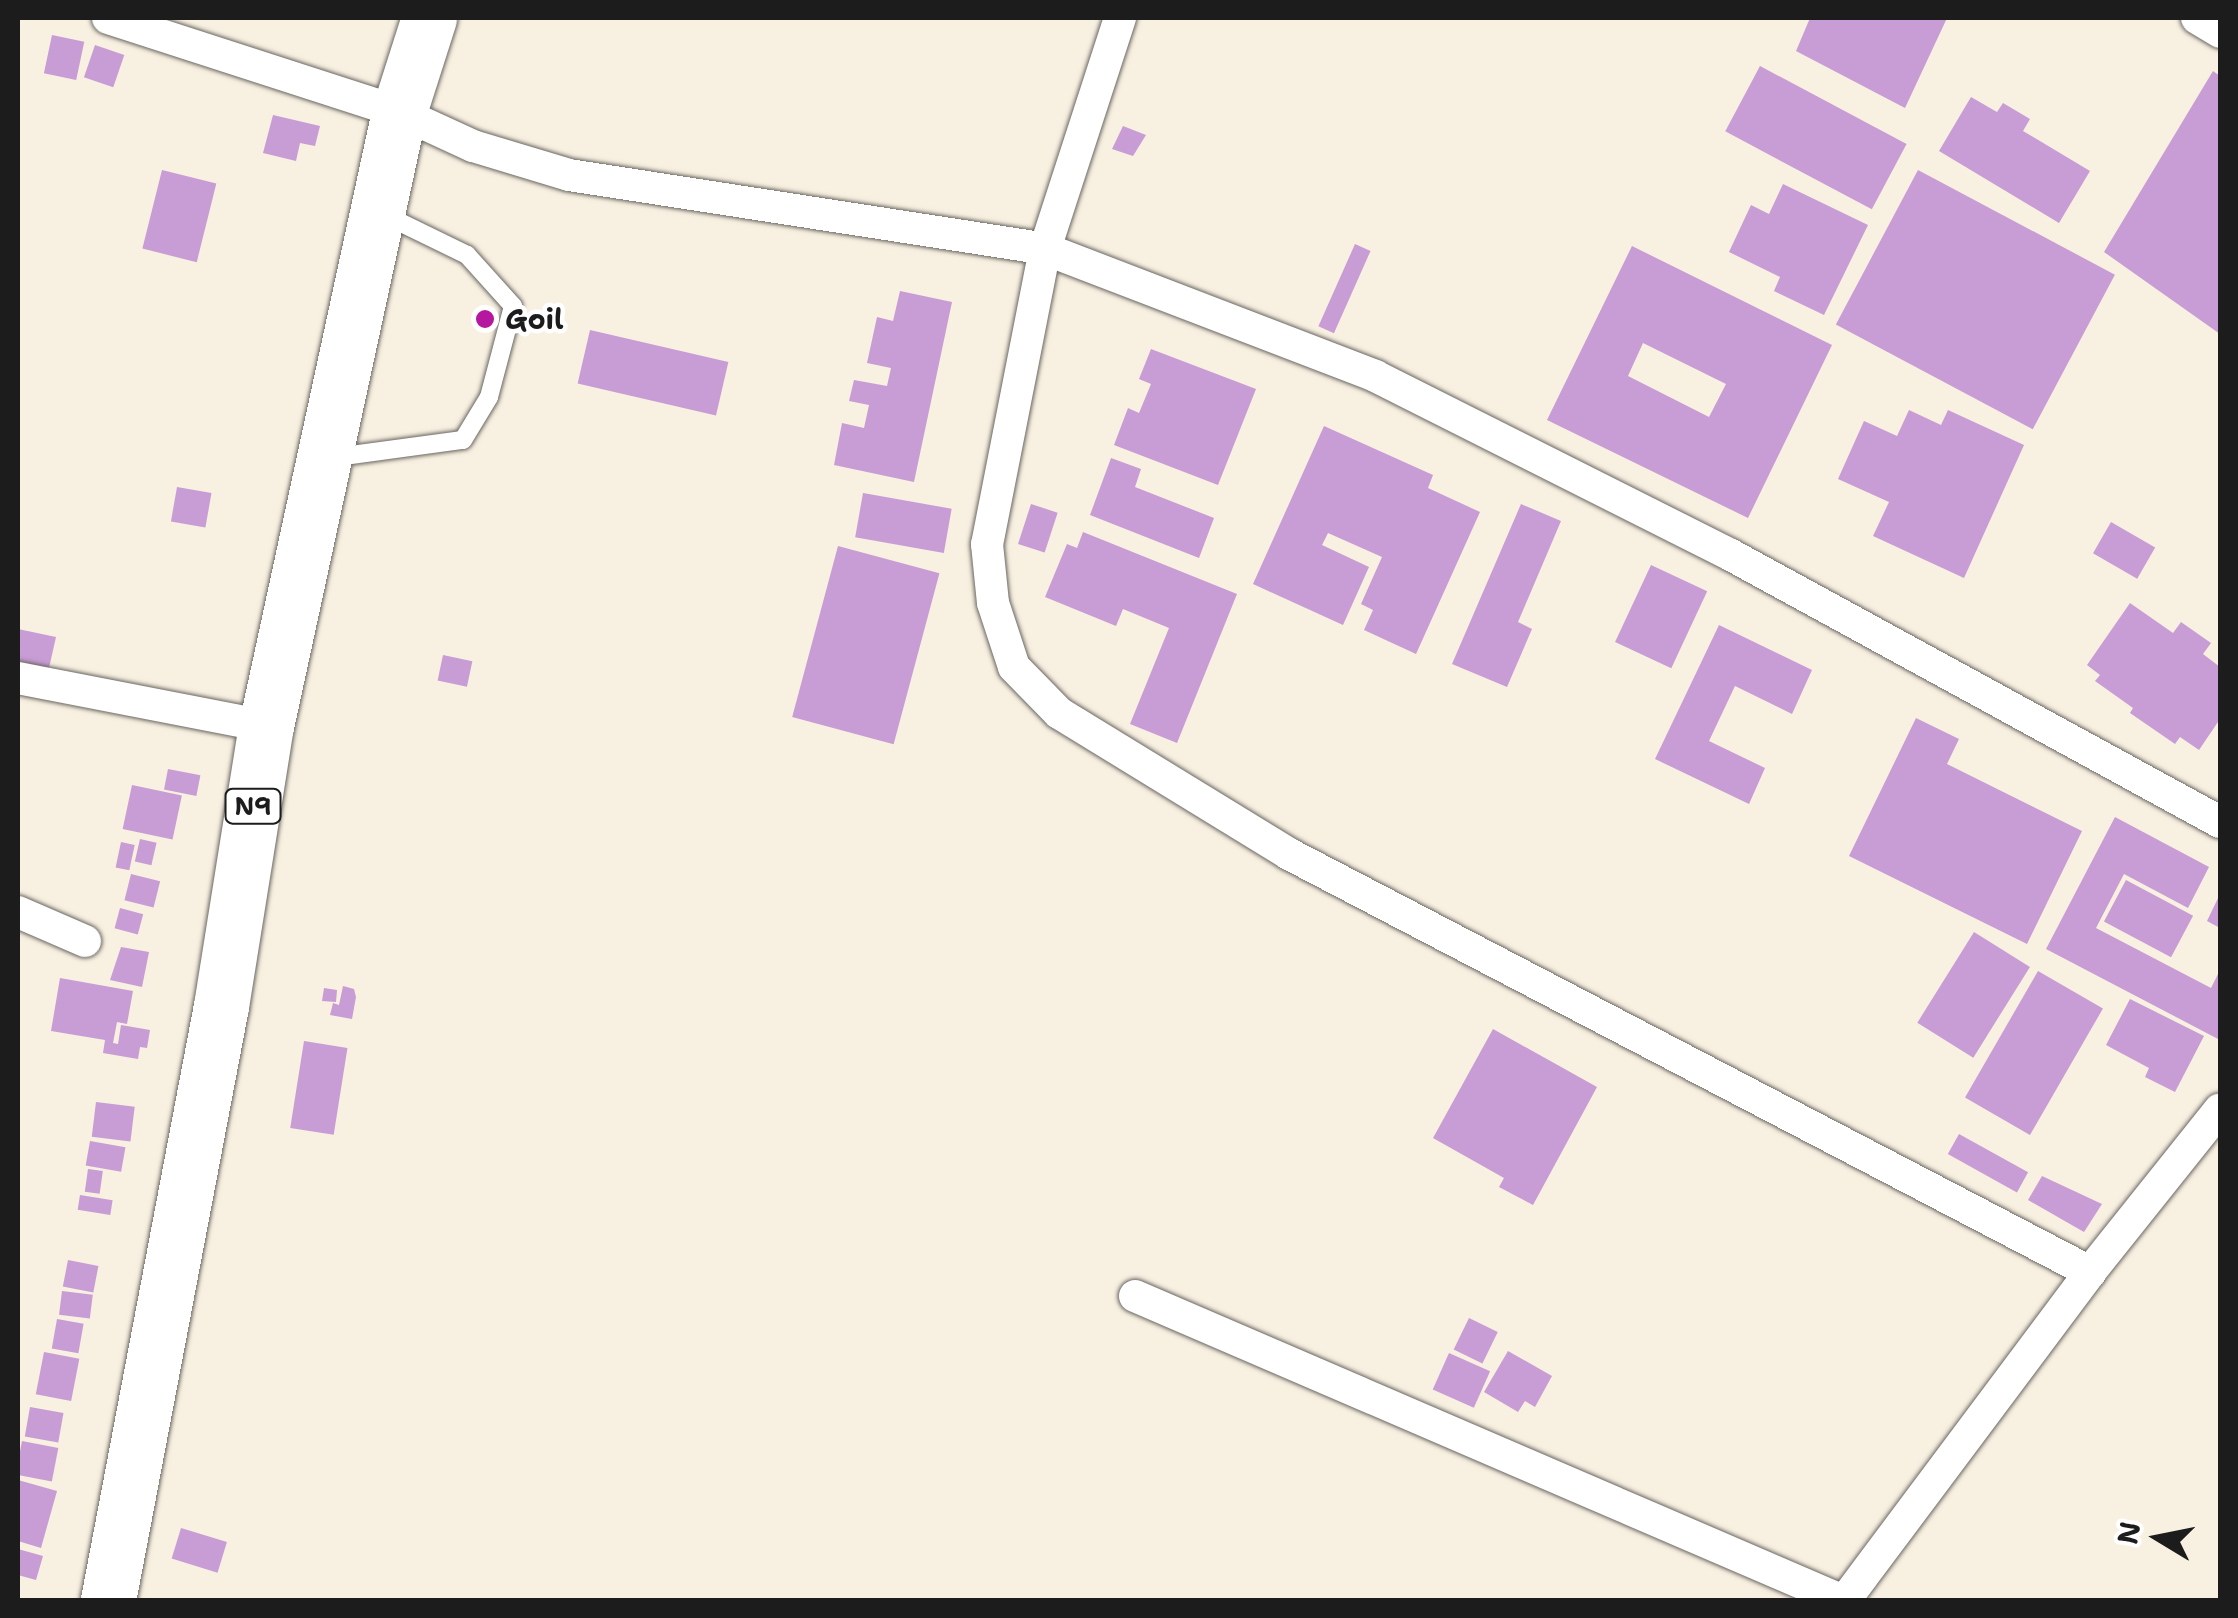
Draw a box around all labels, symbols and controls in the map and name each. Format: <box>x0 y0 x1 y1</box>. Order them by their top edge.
place label: Goil <box>505 302 564 336</box>
marker: Goil <box>474 308 496 330</box>
road number: N9 <box>223 786 283 826</box>
north arrow <box>2108 1488 2208 1588</box>
text: N <box>2108 1519 2149 1547</box>

